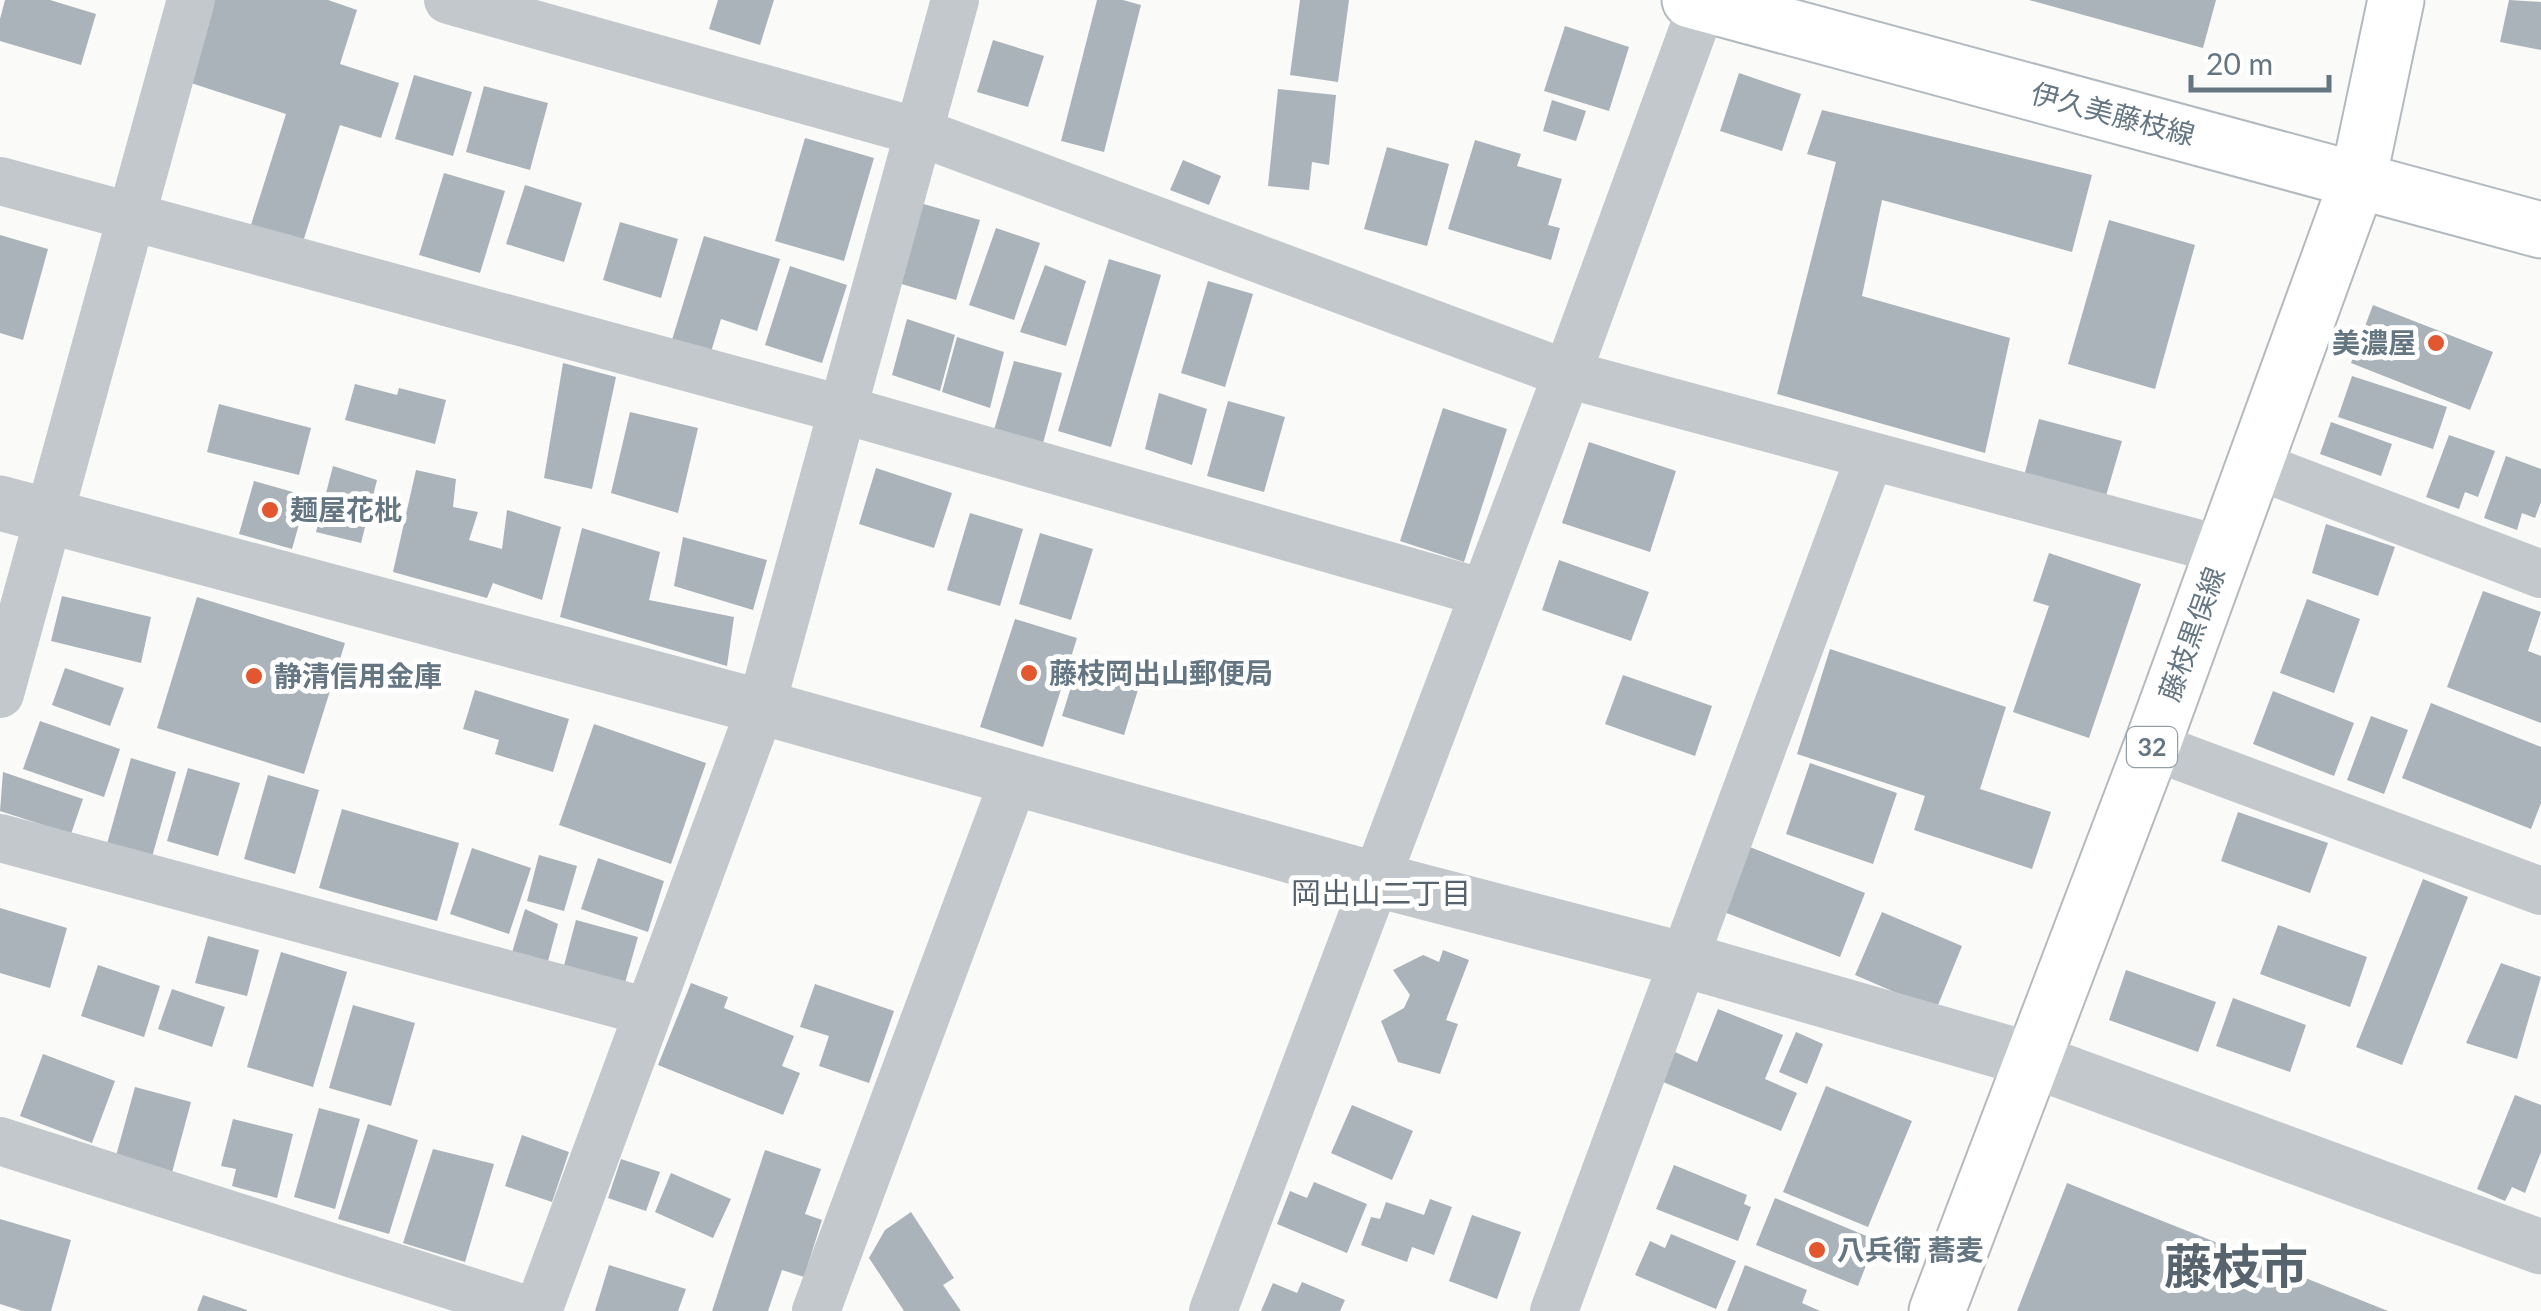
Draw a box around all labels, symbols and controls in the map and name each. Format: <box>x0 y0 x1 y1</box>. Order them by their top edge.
scale bar <box>2191 30 2328 92</box>
text: 20 m <box>2206 45 2273 81</box>
street label: 伊久美藤枝線 <box>2028 75 2199 151</box>
place label: 美濃屋 <box>2332 325 2416 359</box>
marker: 美濃屋 <box>2425 332 2447 354</box>
place label: 麺屋花枇 <box>290 492 402 526</box>
marker: 麺屋花枇 <box>259 499 281 521</box>
street label: 藤枝黒俣線 <box>2151 562 2231 705</box>
place label: 藤枝岡出山郵便局 <box>1049 655 1273 689</box>
place label: 静清信用金庫 <box>274 658 442 692</box>
marker: 藤枝岡出山郵便局 <box>1018 662 1040 684</box>
marker: 静清信用金庫 <box>243 665 265 687</box>
road number: 32 <box>2127 727 2177 767</box>
district label: 岡出山二丁目 <box>1291 874 1471 910</box>
place label: 八兵衛 蕎麦 <box>1837 1232 1984 1266</box>
district label: 藤枝市 <box>2164 1237 2308 1294</box>
marker: 八兵衛 蕎麦 <box>1806 1239 1828 1261</box>

